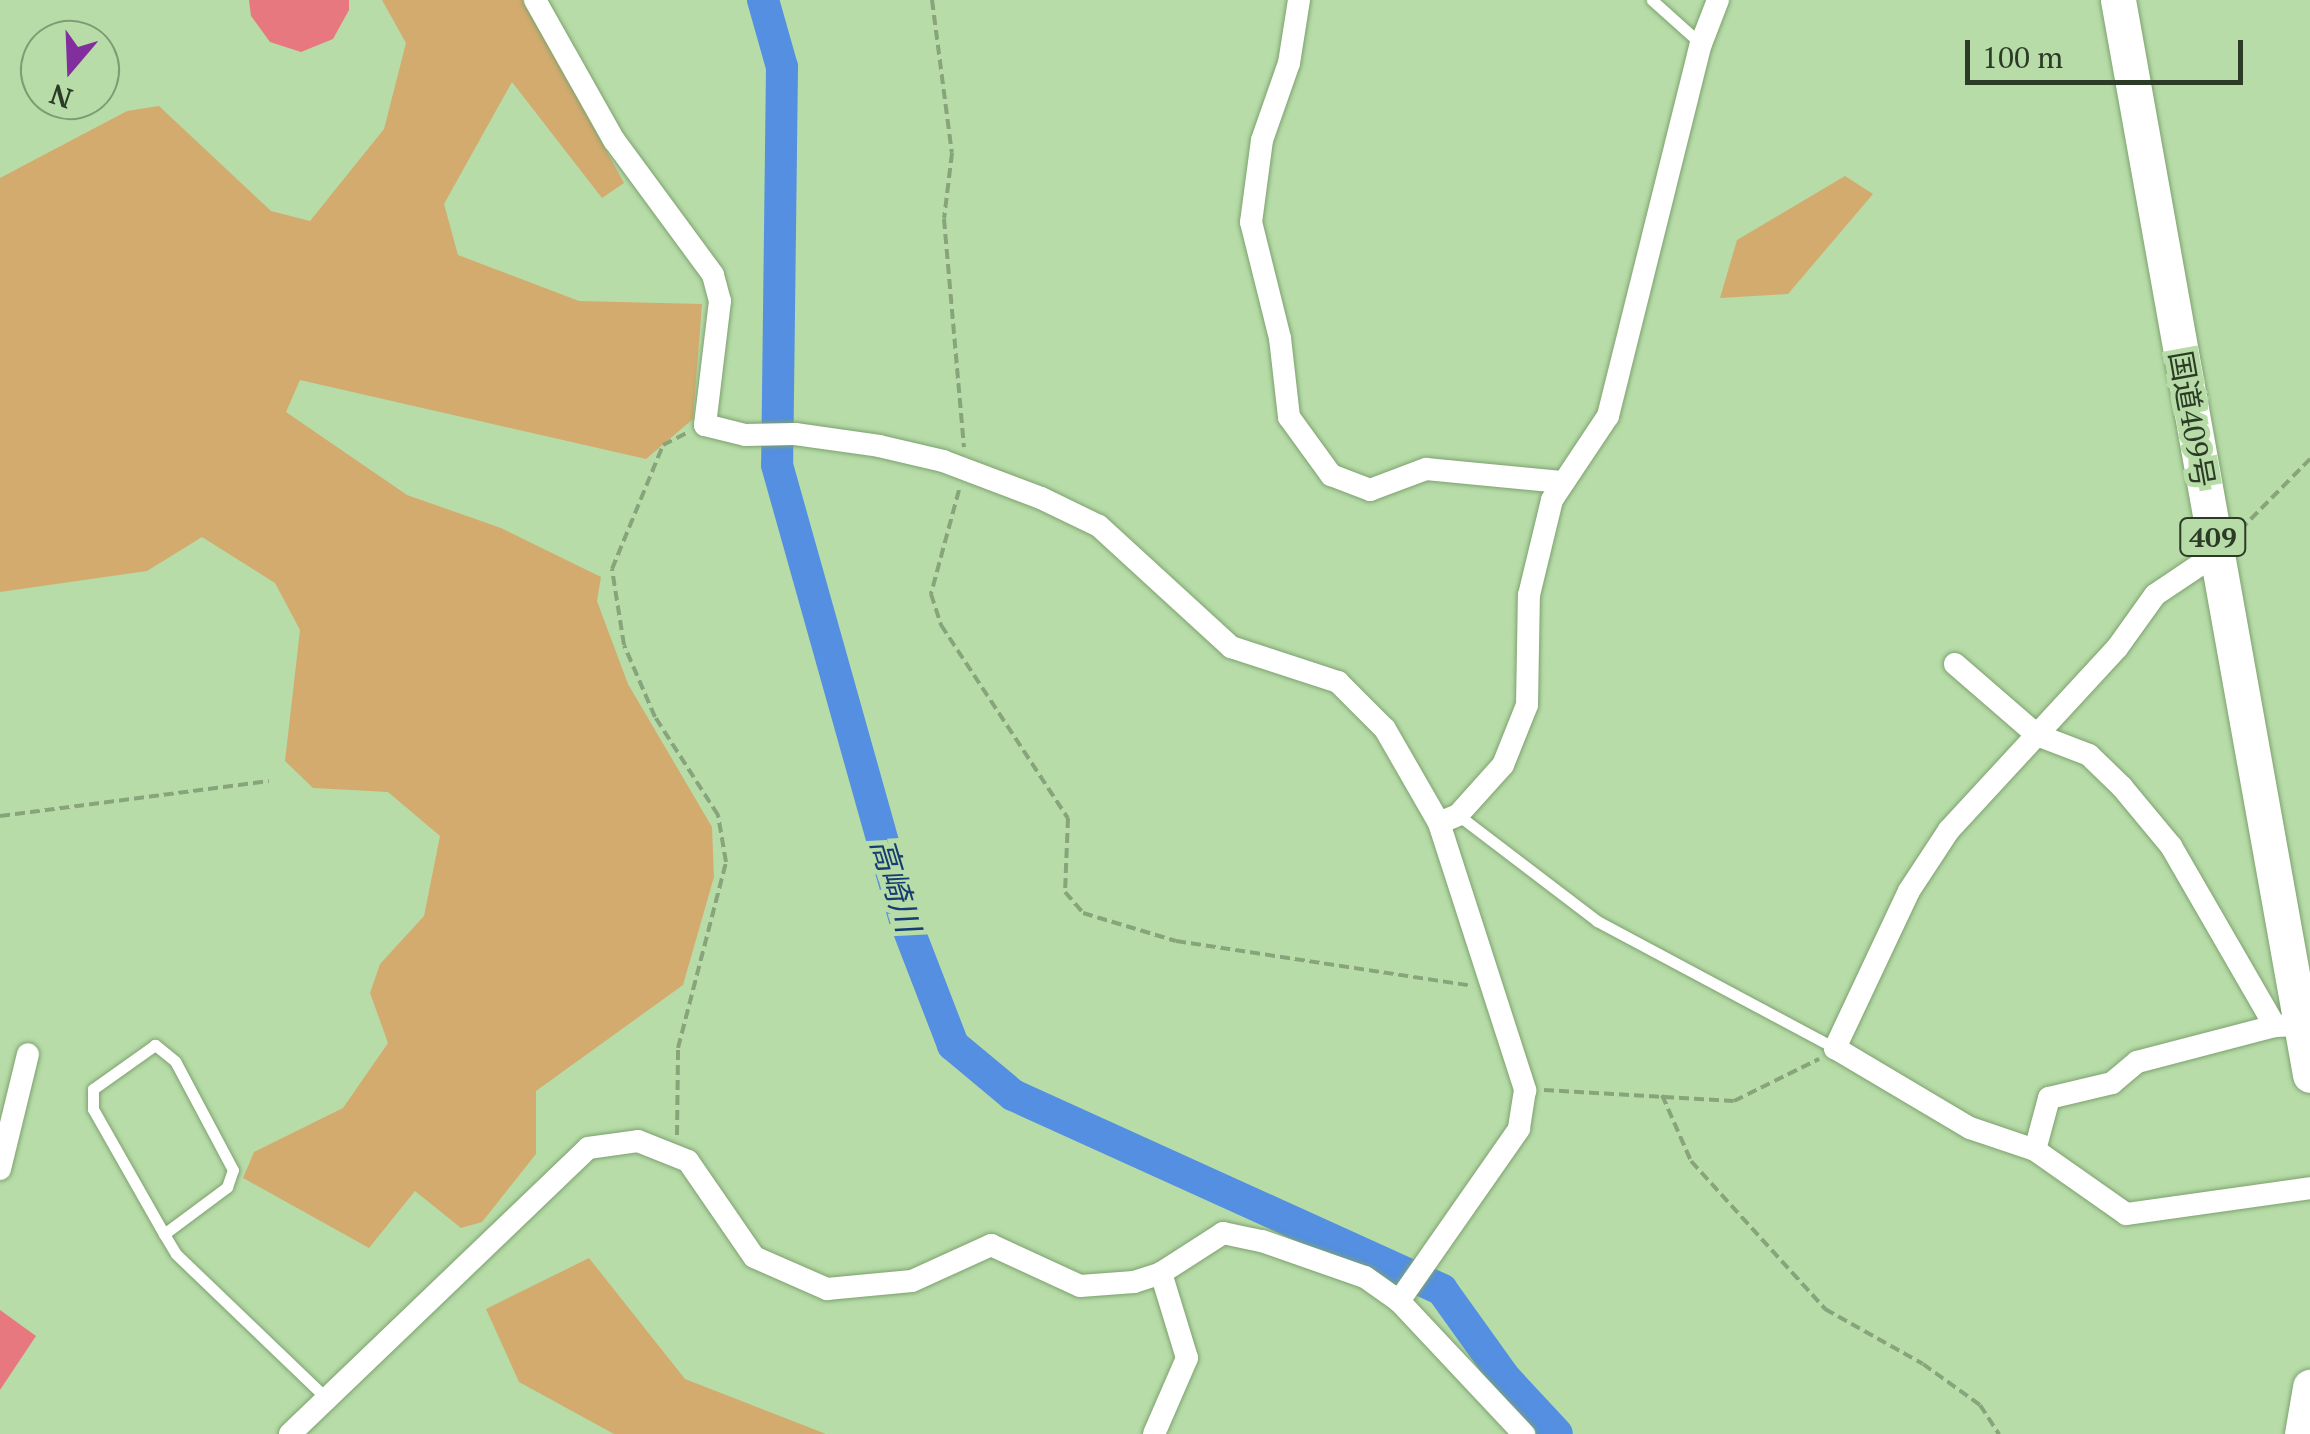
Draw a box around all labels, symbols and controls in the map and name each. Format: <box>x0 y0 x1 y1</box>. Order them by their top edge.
north arrow <box>20 20 120 120</box>
scale bar <box>1970 20 2248 82</box>
text: 100 m <box>1982 37 2063 77</box>
text: N <box>45 76 77 118</box>
street label: 国道409号 <box>2162 348 2222 490</box>
road number: 409 <box>2178 514 2248 560</box>
water label: 高崎川 <box>864 833 928 937</box>

